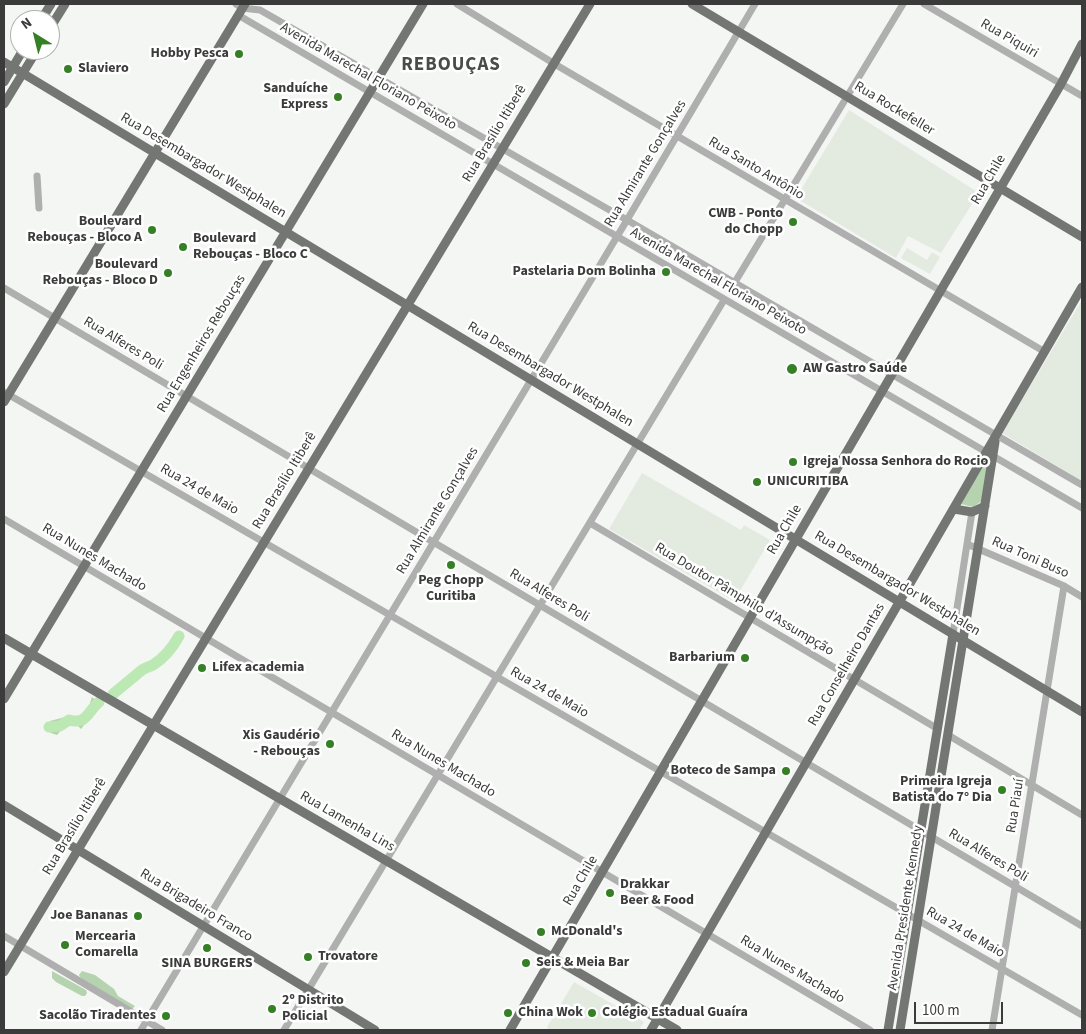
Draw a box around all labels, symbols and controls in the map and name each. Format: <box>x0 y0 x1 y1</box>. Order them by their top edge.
north arrow <box>10 10 60 60</box>
text: N <box>17 13 36 35</box>
street label: Rua Piquiri <box>977 16 1041 62</box>
street label: Avenida Marechal Floriano Peixoto <box>277 19 459 135</box>
place label: Hobby Pesca <box>150 46 229 62</box>
marker: Hobby Pesca <box>233 48 245 60</box>
district label: REBOUÇAS <box>400 55 502 77</box>
place label: Slaviero <box>78 61 129 77</box>
marker: Slaviero <box>62 63 74 75</box>
street label: Rua Rockefeller <box>851 78 937 140</box>
place label: Sanduíche Express <box>263 81 328 114</box>
street label: Rua Brasílio Itiberê <box>459 82 531 186</box>
marker: Sanduíche Express <box>332 91 344 103</box>
street label: Rua Almirante Gonçalves <box>601 97 691 231</box>
street label: Rua Desembargador Westphalen <box>117 110 289 222</box>
street label: Rua Santo Antônio <box>705 134 807 204</box>
street label: Rua Chile <box>968 152 1010 208</box>
place label: CWB - Ponto do Chopp <box>708 206 783 238</box>
place label: Boulevard Rebouças - Bloco A <box>27 214 142 246</box>
marker: CWB - Ponto do Chopp <box>787 216 799 228</box>
marker: Boulevard Rebouças - Bloco A <box>146 224 158 236</box>
street label: Avenida Marechal Floriano Peixoto <box>627 224 809 340</box>
place label: Boulevard Rebouças - Bloco C <box>193 231 308 264</box>
marker: Boulevard Rebouças - Bloco C <box>177 241 189 253</box>
place label: Boulevard Rebouças - Bloco D <box>42 257 158 290</box>
place label: Pastelaria Dom Bolinha <box>513 264 656 280</box>
marker: Pastelaria Dom Bolinha <box>660 266 672 278</box>
marker: Boulevard Rebouças - Bloco D <box>162 267 174 279</box>
street label: Rua Engenheiros Rebouças <box>154 272 250 416</box>
street label: Rua Alferes Poli <box>80 314 166 374</box>
street label: Rua Desembargador Westphalen <box>464 319 636 431</box>
place label: AW Gastro Saúde <box>803 361 907 377</box>
marker: AW Gastro Saúde <box>785 362 799 376</box>
street label: Rua Brasílio Itiberê <box>249 429 321 533</box>
street label: Rua Almirante Gonçalves <box>393 444 483 578</box>
place label: Igreja Nossa Senhora do Rocio <box>803 454 988 470</box>
marker: Igreja Nossa Senhora do Rocio <box>787 456 799 468</box>
street label: Rua 24 de Maio <box>157 461 241 519</box>
place label: UNICURITIBA <box>767 474 848 490</box>
marker: UNICURITIBA <box>751 476 763 488</box>
street label: Rua Chile <box>764 502 806 558</box>
street label: Rua Nunes Machado <box>39 520 149 596</box>
street label: Rua Desembargador Westphalen <box>811 528 983 640</box>
street label: Rua Toni Buso <box>989 533 1071 583</box>
street label: Rua Doutor Pâmphilo d'Assumpção <box>651 540 837 660</box>
marker: Peg Chopp Curitiba <box>445 559 457 571</box>
street label: Rua Alferes Poli <box>506 566 592 626</box>
place label: Peg Chopp Curitiba <box>418 573 484 606</box>
street label: Rua Conselheiro Dantas <box>805 601 889 729</box>
place label: Barbarium <box>669 650 735 666</box>
marker: Barbarium <box>739 652 751 664</box>
place label: Lifex academia <box>212 660 304 676</box>
marker: Lifex academia <box>196 662 208 674</box>
street label: Rua 24 de Maio <box>507 664 591 722</box>
street label: Rua Nunes Machado <box>388 726 498 802</box>
place label: Xis Gaudério - Rebouças <box>242 728 320 760</box>
marker: Xis Gaudério - Rebouças <box>324 738 336 750</box>
place label: Boteco de Sampa <box>671 763 776 779</box>
marker: Boteco de Sampa <box>780 765 792 777</box>
place label: Primeira Igreja Batista do 7° Dia <box>892 774 992 806</box>
street label: Rua Brasílio Itiberê <box>39 775 111 879</box>
street label: Rua Piauí <box>1003 778 1029 834</box>
marker: Primeira Igreja Batista do 7° Dia <box>996 784 1008 796</box>
street label: Rua Lamenha Lins <box>297 788 397 856</box>
street label: Avenida Presidente Kennedy <box>885 824 927 992</box>
street label: Rua Alferes Poli <box>945 826 1031 886</box>
street label: Rua Chile <box>560 853 602 909</box>
street label: Rua Brigadeiro Franco <box>137 866 255 946</box>
place label: Drakkar Beer & Food <box>620 877 694 910</box>
marker: Drakkar Beer & Food <box>604 887 616 899</box>
street label: Rua 24 de Maio <box>923 904 1007 962</box>
place label: Joe Bananas <box>50 908 128 924</box>
marker: Joe Bananas <box>132 910 144 922</box>
place label: McDonald's <box>551 924 622 940</box>
marker: McDonald's <box>535 926 547 938</box>
place label: Mercearia Comarella <box>75 929 138 962</box>
street label: Rua Nunes Machado <box>737 932 847 1008</box>
marker: Mercearia Comarella <box>59 939 71 951</box>
marker: SINA BURGERS <box>201 942 213 954</box>
place label: Trovatore <box>318 949 378 965</box>
marker: Trovatore <box>302 951 314 963</box>
place label: Seis & Meia Bar <box>536 955 629 971</box>
place label: SINA BURGERS <box>161 956 253 972</box>
marker: Seis & Meia Bar <box>520 957 532 969</box>
scale bar <box>916 992 1005 1024</box>
place label: 2º Distrito Policial <box>282 993 344 1026</box>
text: 100 m <box>922 1000 960 1021</box>
marker: 2º Distrito Policial <box>266 1003 278 1015</box>
place label: China Wok <box>518 1005 583 1021</box>
place label: Colégio Estadual Guaíra <box>602 1005 748 1021</box>
marker: China Wok <box>502 1007 514 1019</box>
marker: Colégio Estadual Guaíra <box>586 1007 598 1019</box>
place label: Sacolão Tiradentes <box>39 1008 156 1024</box>
marker: Sacolão Tiradentes <box>160 1010 172 1022</box>

